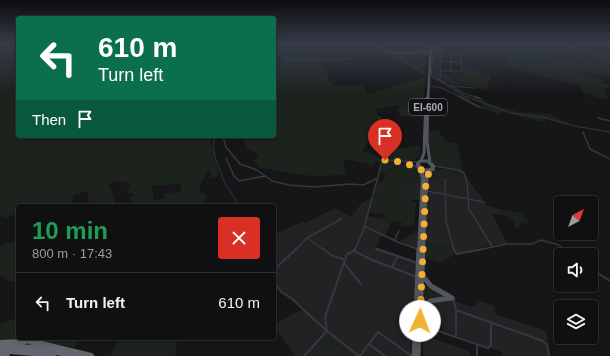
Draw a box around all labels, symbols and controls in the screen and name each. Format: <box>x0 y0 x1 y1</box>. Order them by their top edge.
icon: left <box>32 32 84 84</box>
text: 610 m <box>98 32 177 63</box>
text: Turn left <box>98 65 163 85</box>
road number: EI-600 <box>409 99 447 115</box>
icon: arrive <box>74 108 96 130</box>
text: Then <box>32 111 66 128</box>
pin <box>368 119 402 160</box>
icon: arrive <box>374 125 396 147</box>
north arrow <box>554 196 598 240</box>
map controls <box>554 196 598 344</box>
text: 10 min <box>32 217 108 244</box>
button: close <box>218 217 260 259</box>
text: 800 m · 17:43 <box>32 246 112 261</box>
button: sound <box>554 248 598 292</box>
icon: left <box>32 292 54 314</box>
text: Turn left <box>66 294 125 311</box>
text: 610 m <box>218 294 260 311</box>
position arrow <box>399 300 441 342</box>
button: layers <box>554 300 598 344</box>

